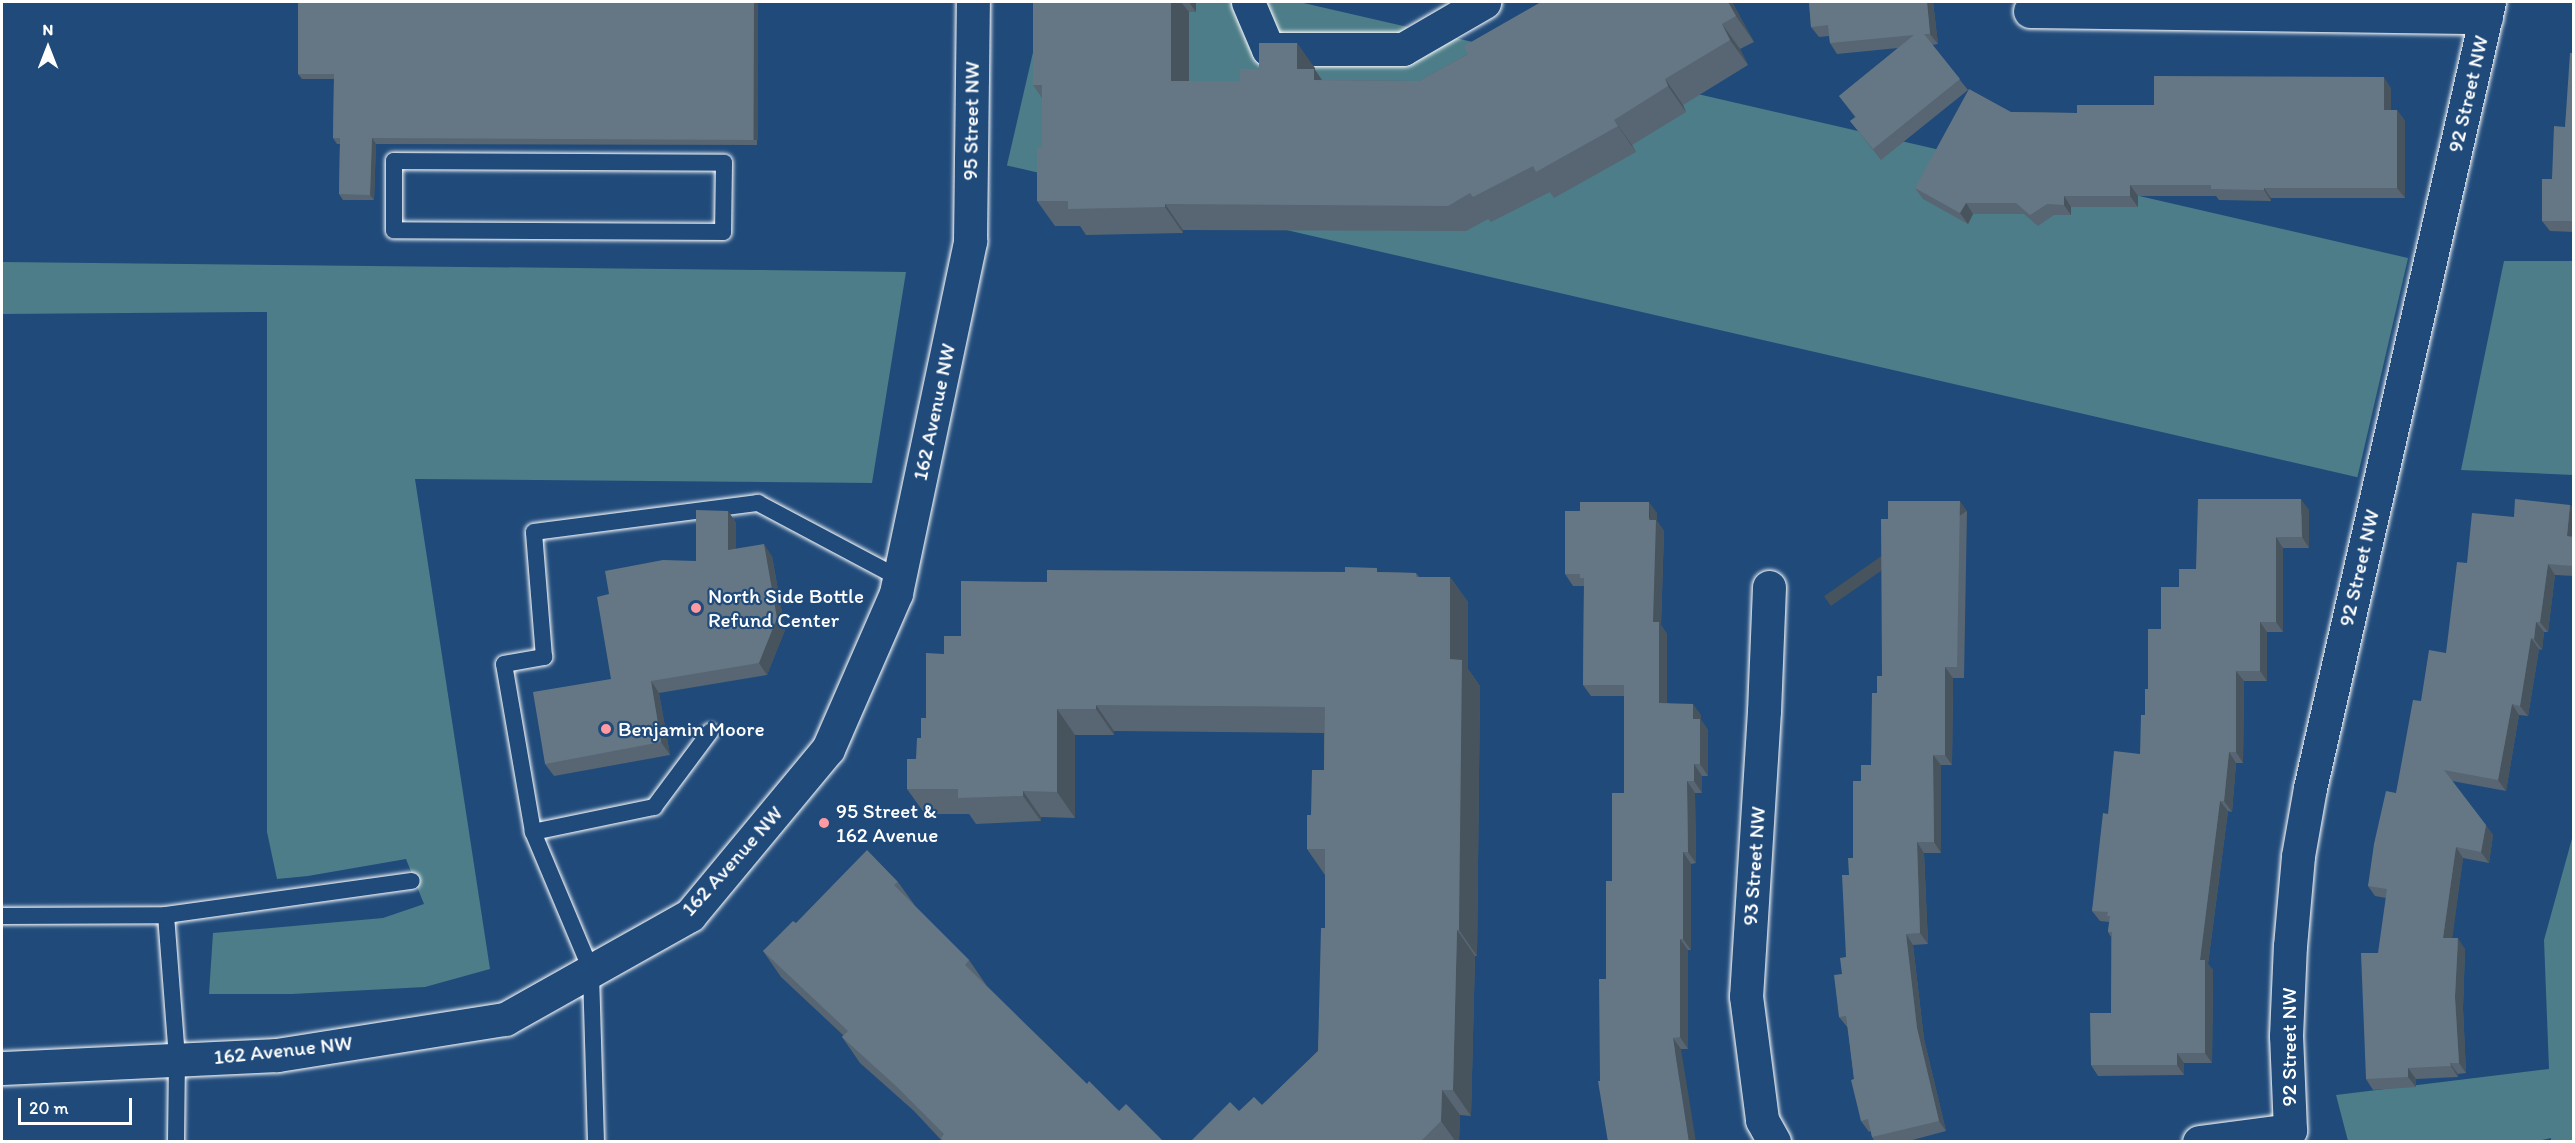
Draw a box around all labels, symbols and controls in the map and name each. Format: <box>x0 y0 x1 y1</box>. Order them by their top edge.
north arrow <box>18 18 78 78</box>
text: N <box>43 20 53 39</box>
street label: 92 Street NW <box>2442 33 2494 155</box>
street label: 95 Street NW <box>957 61 985 181</box>
street label: 162 Avenue NW <box>907 341 961 483</box>
street label: 92 Street NW <box>2333 507 2385 629</box>
place label: North Side Bottle Refund Center <box>708 583 864 633</box>
marker: North Side Bottle Refund Center <box>689 601 703 615</box>
place label: Benjamin Moore <box>618 716 765 742</box>
marker: Benjamin Moore <box>599 722 613 736</box>
place label: 95 Street & 162 Avenue <box>836 798 938 848</box>
street label: 162 Avenue NW <box>676 801 788 921</box>
street label: 93 Street NW <box>1737 806 1771 926</box>
marker: 95 Street & 162 Avenue <box>817 816 831 830</box>
street label: 92 Street NW <box>2276 987 2302 1107</box>
street label: 162 Avenue NW <box>212 1030 354 1070</box>
scale bar <box>21 1086 135 1124</box>
text: 20 m <box>29 1097 69 1119</box>

